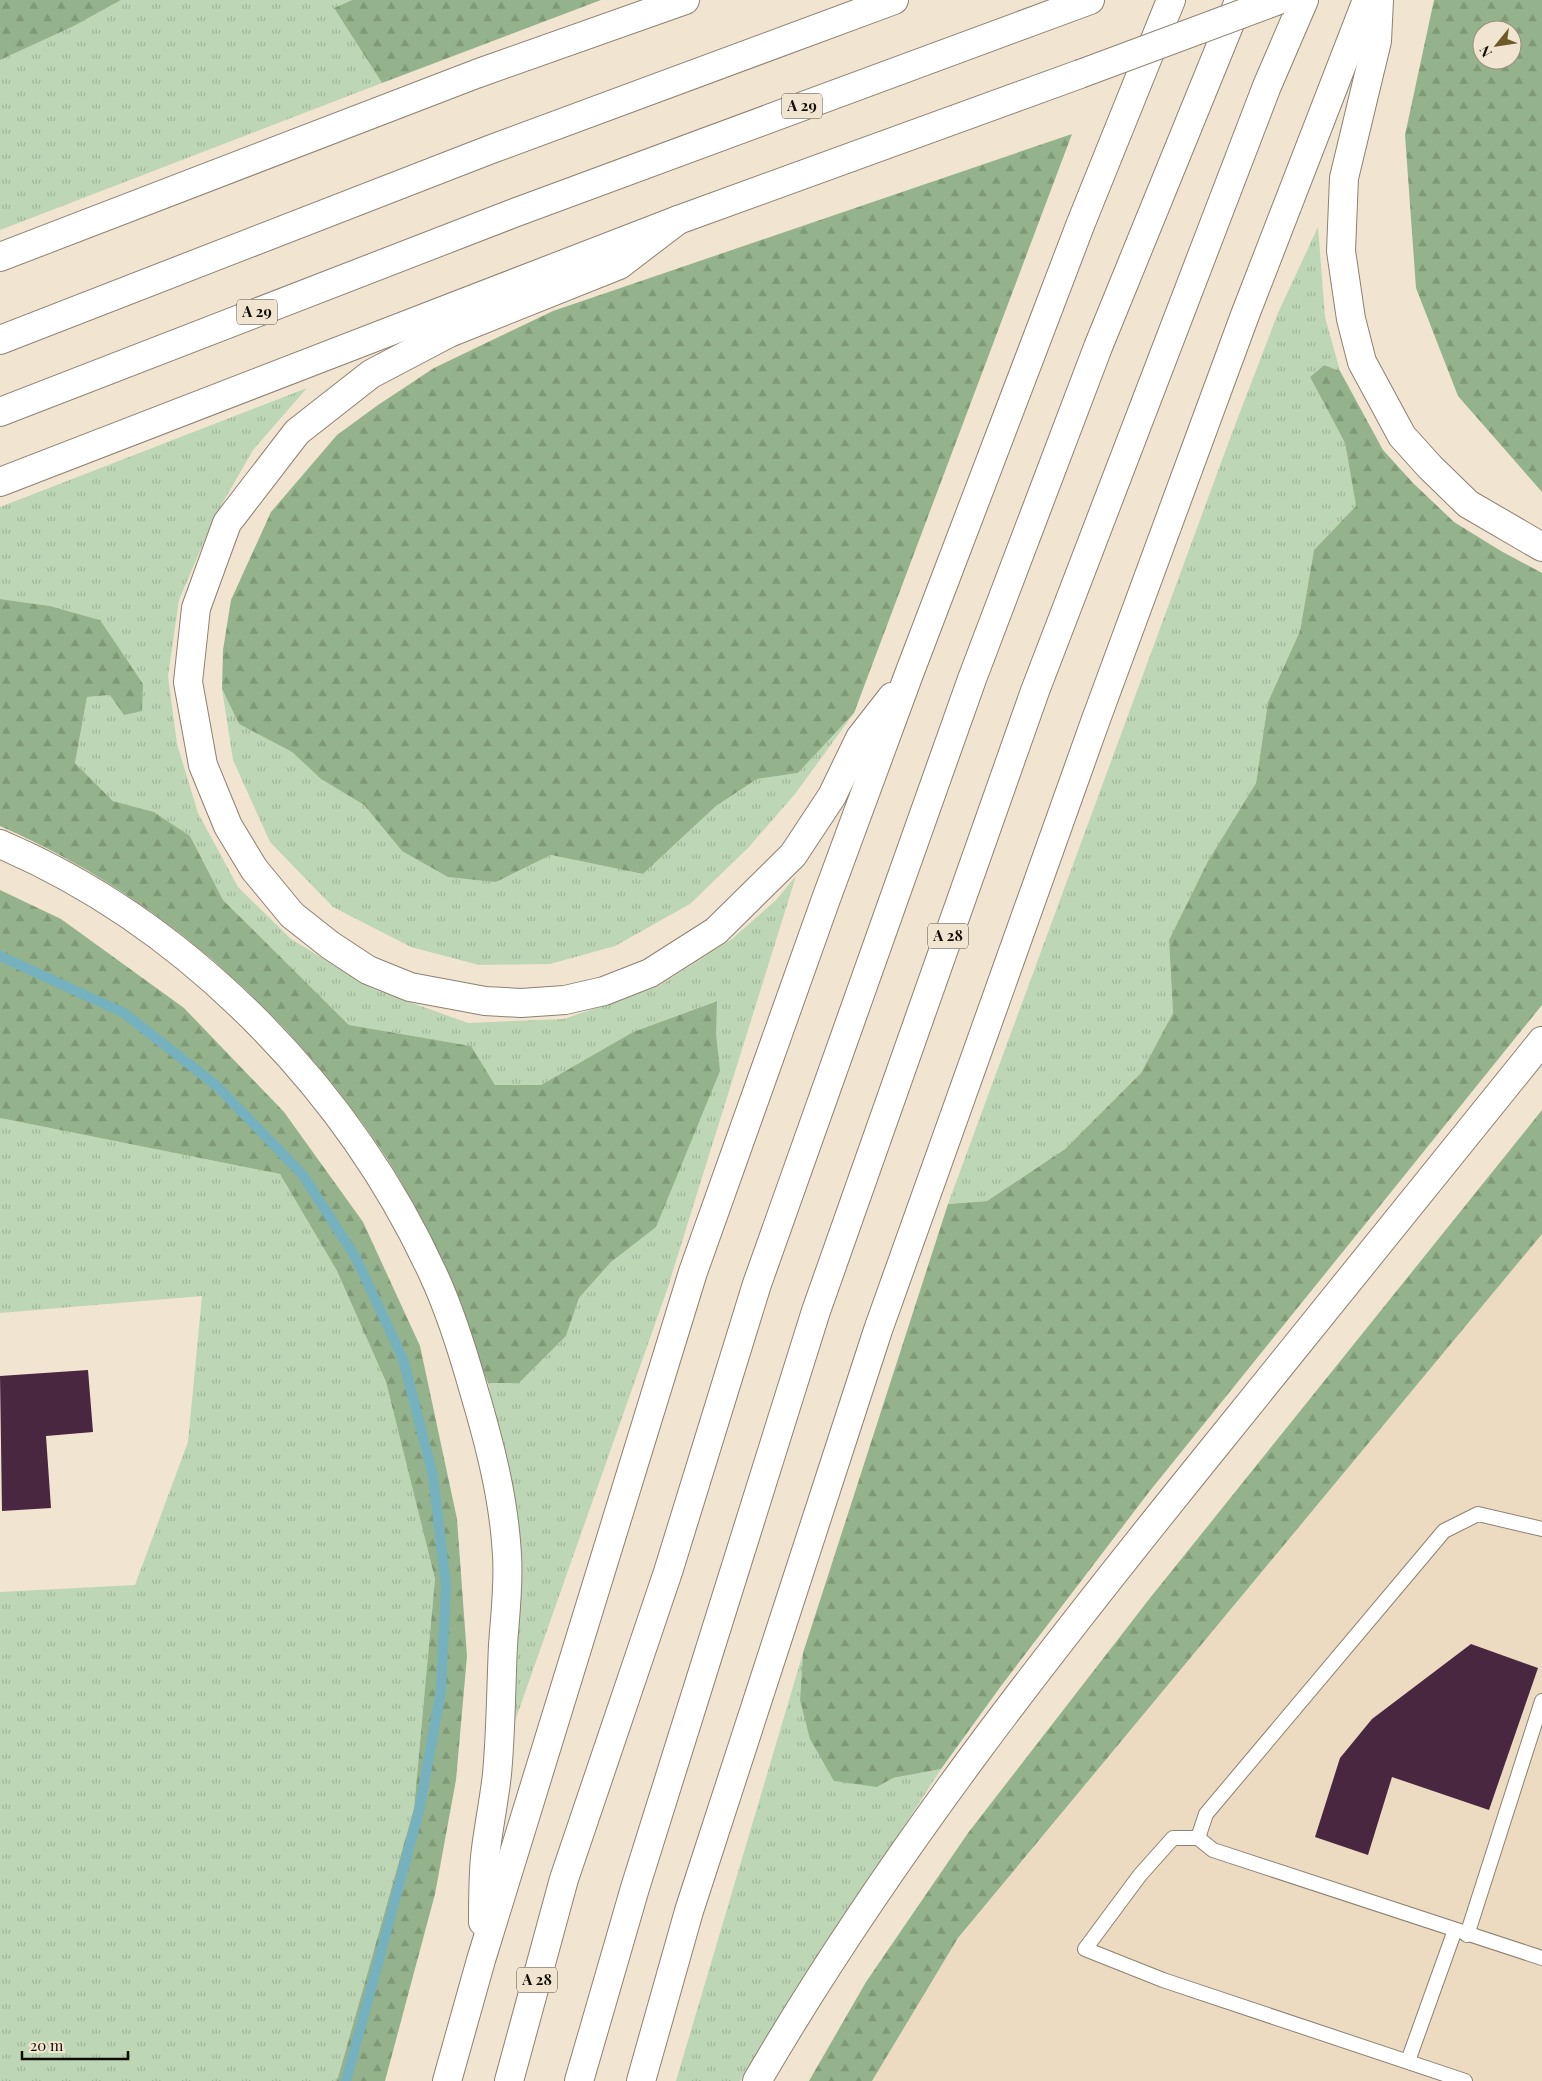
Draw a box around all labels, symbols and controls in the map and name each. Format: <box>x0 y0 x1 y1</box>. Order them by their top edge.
north arrow <box>1472 20 1522 70</box>
text: N <box>1475 43 1496 61</box>
road number: A 29 <box>782 94 822 118</box>
road number: A 29 <box>237 300 277 324</box>
road number: A 28 <box>928 924 968 948</box>
road number: A 28 <box>517 1968 557 1992</box>
scale bar <box>22 2028 129 2060</box>
text: 20 m <box>30 2035 64 2055</box>

